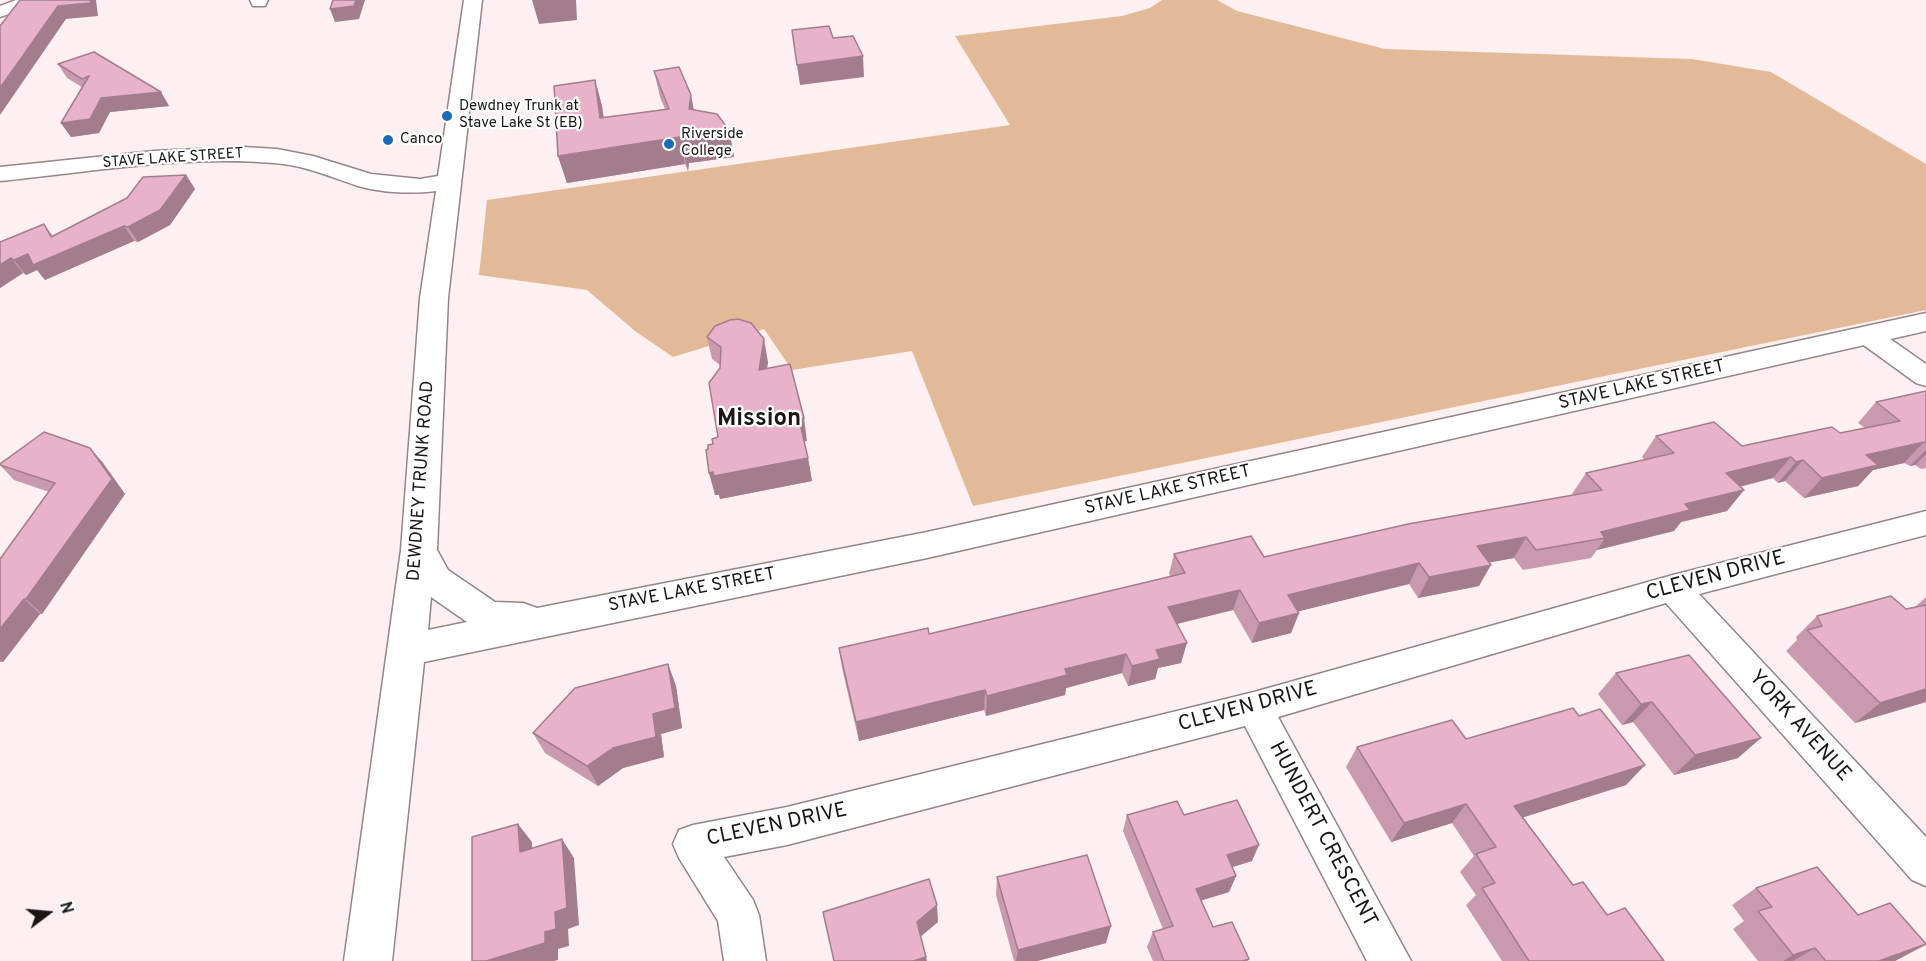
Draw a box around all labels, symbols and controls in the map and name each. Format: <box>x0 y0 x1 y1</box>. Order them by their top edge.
place label: Dewdney Trunk at Stave Lake St (EB) <box>459 98 583 133</box>
marker: Dewdney Trunk at Stave Lake St (EB) <box>440 109 454 123</box>
place label: Riverside College <box>681 126 744 161</box>
place label: Canco <box>400 131 442 149</box>
marker: Canco <box>381 133 395 147</box>
marker: Riverside College <box>662 137 676 151</box>
street label: STAVE LAKE STREET <box>102 145 244 173</box>
street label: STAVE LAKE STREET <box>1557 356 1727 416</box>
street label: DEWDNEY TRUNK ROAD <box>404 380 440 582</box>
district label: Mission <box>717 406 801 434</box>
street label: STAVE LAKE STREET <box>1083 461 1253 521</box>
street label: CLEVEN DRIVE <box>1644 546 1788 608</box>
street label: STAVE LAKE STREET <box>607 564 777 618</box>
street label: YORK AVENUE <box>1742 666 1856 788</box>
street label: CLEVEN DRIVE <box>1176 677 1320 739</box>
street label: HUNDERT CRESCENT <box>1262 738 1382 932</box>
street label: CLEVEN DRIVE <box>705 799 849 853</box>
north arrow <box>18 883 78 943</box>
text: N <box>54 900 77 916</box>

